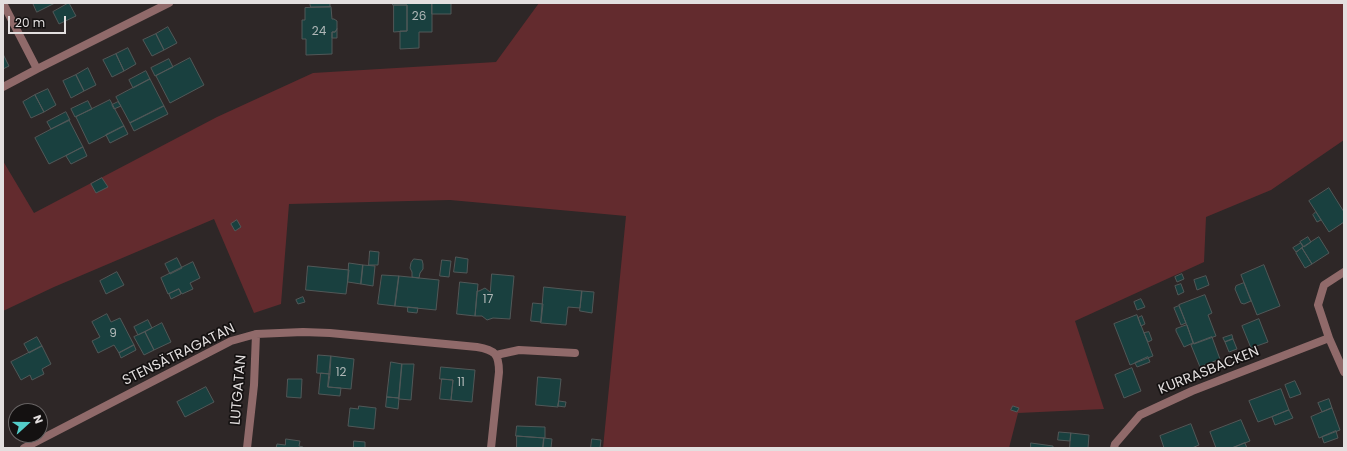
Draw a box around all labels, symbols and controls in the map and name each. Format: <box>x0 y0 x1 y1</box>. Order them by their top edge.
scale bar <box>10 8 68 34</box>
house number: 26 <box>412 10 426 24</box>
text: 20 m <box>15 14 45 31</box>
house number: 24 <box>312 25 326 39</box>
house number: 17 <box>483 293 493 307</box>
street label: STENSÄTRAGATAN <box>120 320 238 390</box>
house number: 9 <box>109 327 117 341</box>
street label: KURRASBACKEN <box>1156 343 1262 399</box>
street label: LUTGATAN <box>228 354 250 426</box>
house number: 12 <box>336 366 346 380</box>
house number: 11 <box>457 376 465 390</box>
north arrow <box>8 403 48 443</box>
text: N <box>29 412 47 426</box>

